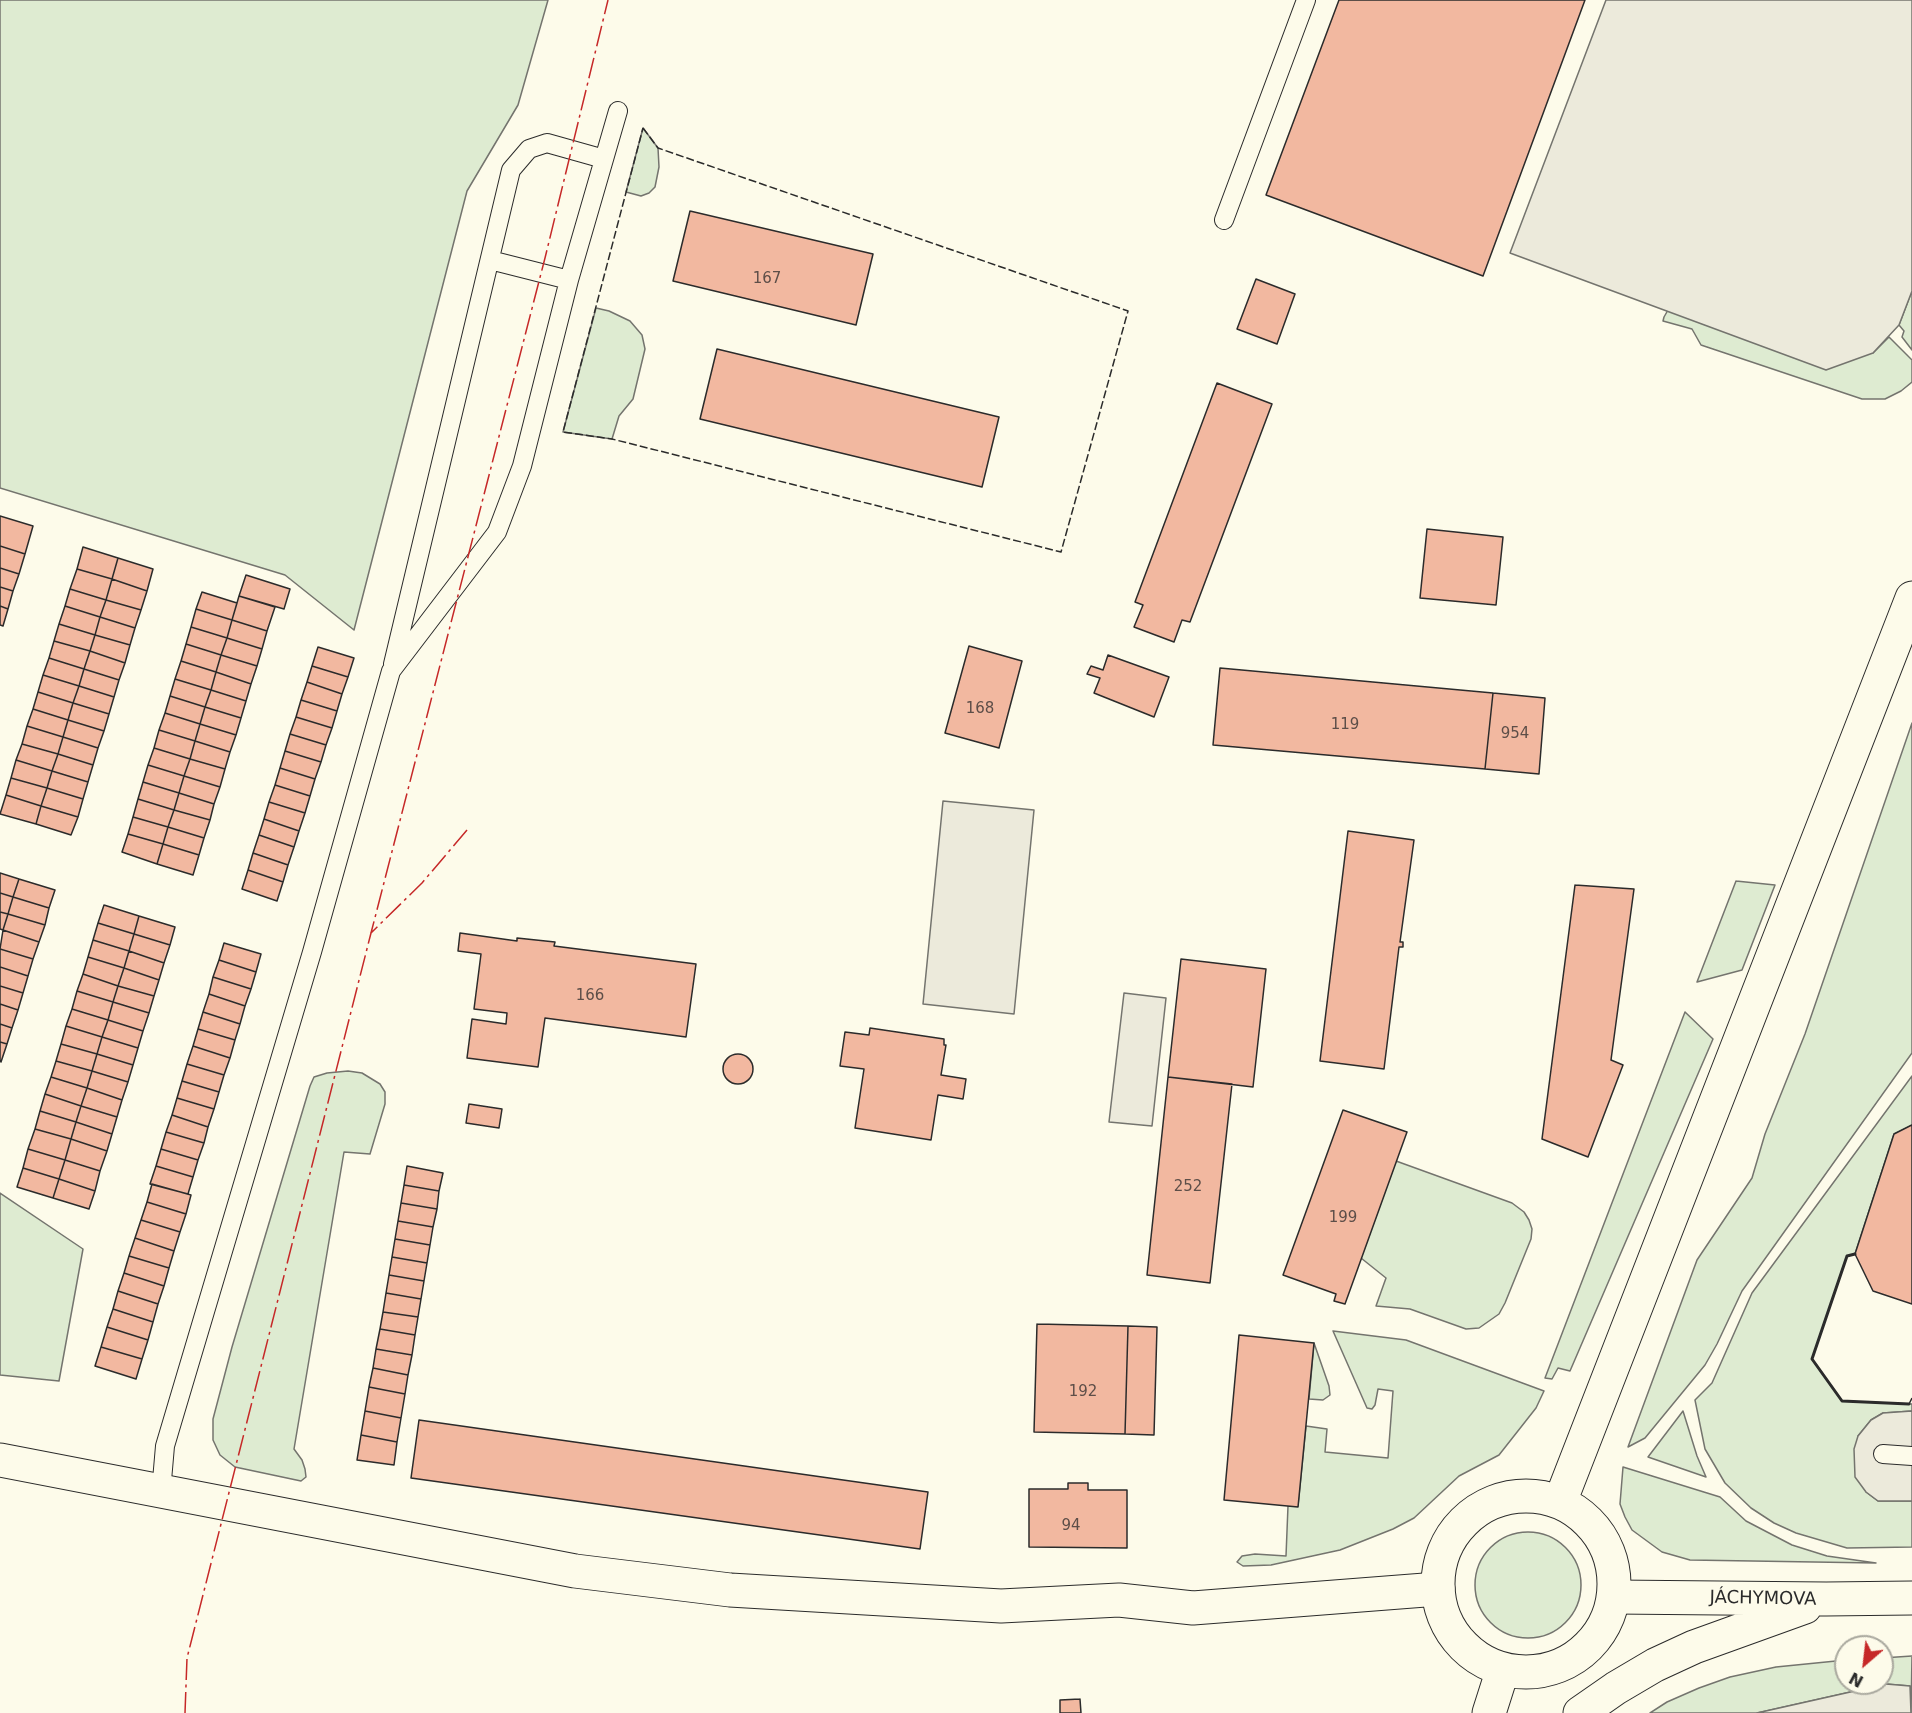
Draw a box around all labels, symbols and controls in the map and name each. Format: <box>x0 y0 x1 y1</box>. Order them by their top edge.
house number: 167 <box>753 270 781 288</box>
house number: 168 <box>966 700 994 718</box>
house number: 119 <box>1331 716 1359 734</box>
house number: 954 <box>1501 725 1529 743</box>
house number: 166 <box>576 987 604 1005</box>
house number: 252 <box>1174 1178 1202 1196</box>
house number: 199 <box>1329 1209 1357 1227</box>
house number: 192 <box>1069 1383 1097 1401</box>
house number: 94 <box>1061 1517 1081 1535</box>
street label: JÁCHYMOVA <box>1709 1587 1817 1611</box>
north arrow <box>1834 1635 1894 1695</box>
text: N <box>1846 1668 1867 1691</box>

